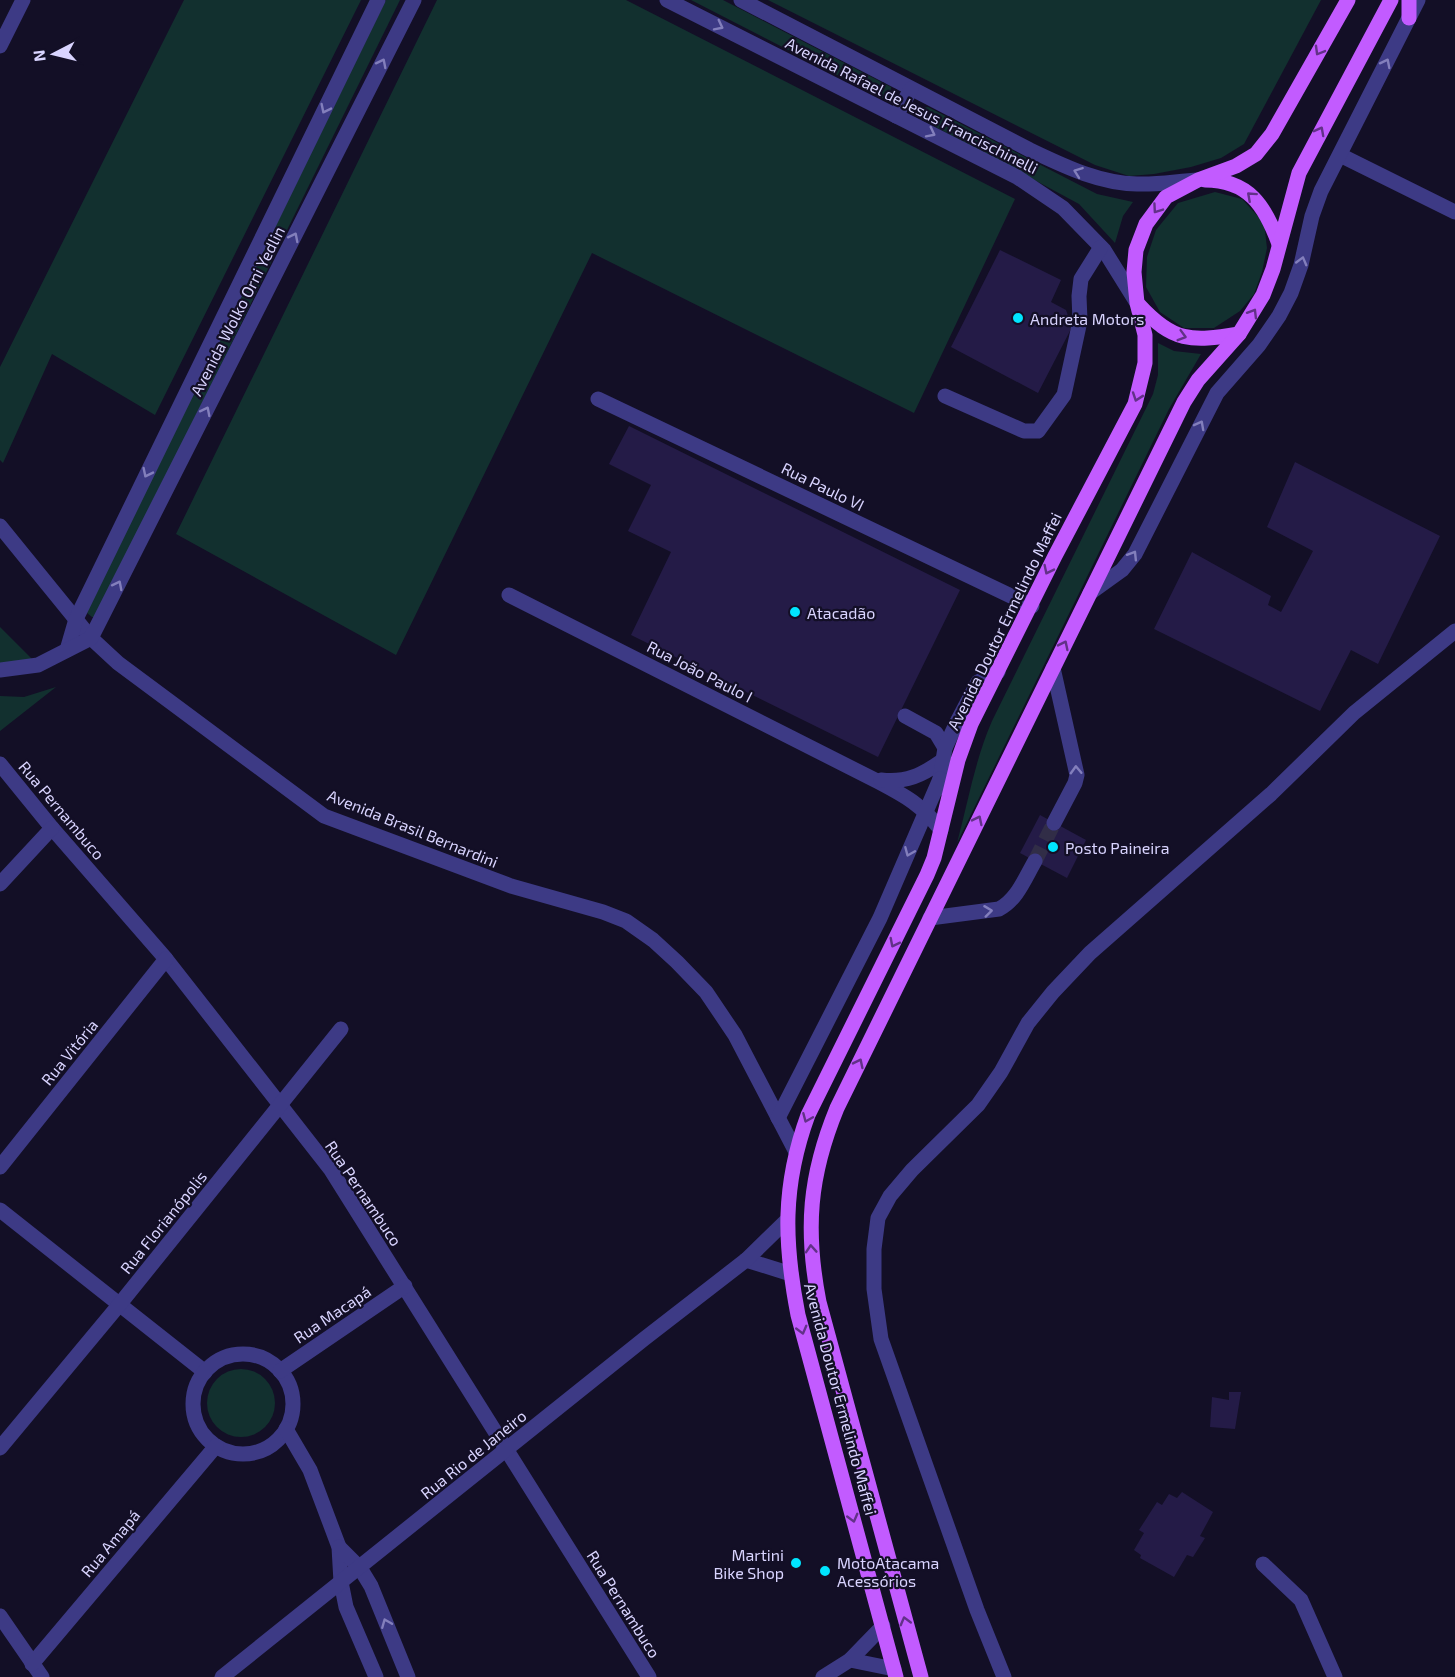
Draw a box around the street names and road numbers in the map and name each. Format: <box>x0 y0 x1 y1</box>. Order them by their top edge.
street label: Avenida Rafael de Jesus Francischinelli <box>783 33 1041 177</box>
street label: Avenida Wolko Orni Yedlin <box>186 223 288 399</box>
street label: Rua Paulo VI <box>779 458 867 514</box>
street label: Avenida Doutor Ermelindo Maffei <box>943 509 1065 733</box>
street label: Rua João Paulo I <box>644 636 756 706</box>
street label: Rua Pernambuco <box>15 757 109 863</box>
street label: Avenida Brasil Bernardini <box>325 785 501 871</box>
street label: Rua Vitória <box>37 1015 101 1089</box>
street label: Rua Pernambuco <box>322 1137 406 1249</box>
street label: Rua Florianópolis <box>116 1167 210 1277</box>
street label: Rua Macapá <box>290 1281 374 1347</box>
street label: Avenida Doutor Ermelindo Maffei <box>801 1281 881 1517</box>
street label: Rua Rio de Janeiro <box>416 1406 530 1502</box>
street label: Rua Amapá <box>76 1506 144 1580</box>
street label: Rua Pernambuco <box>583 1547 665 1661</box>

